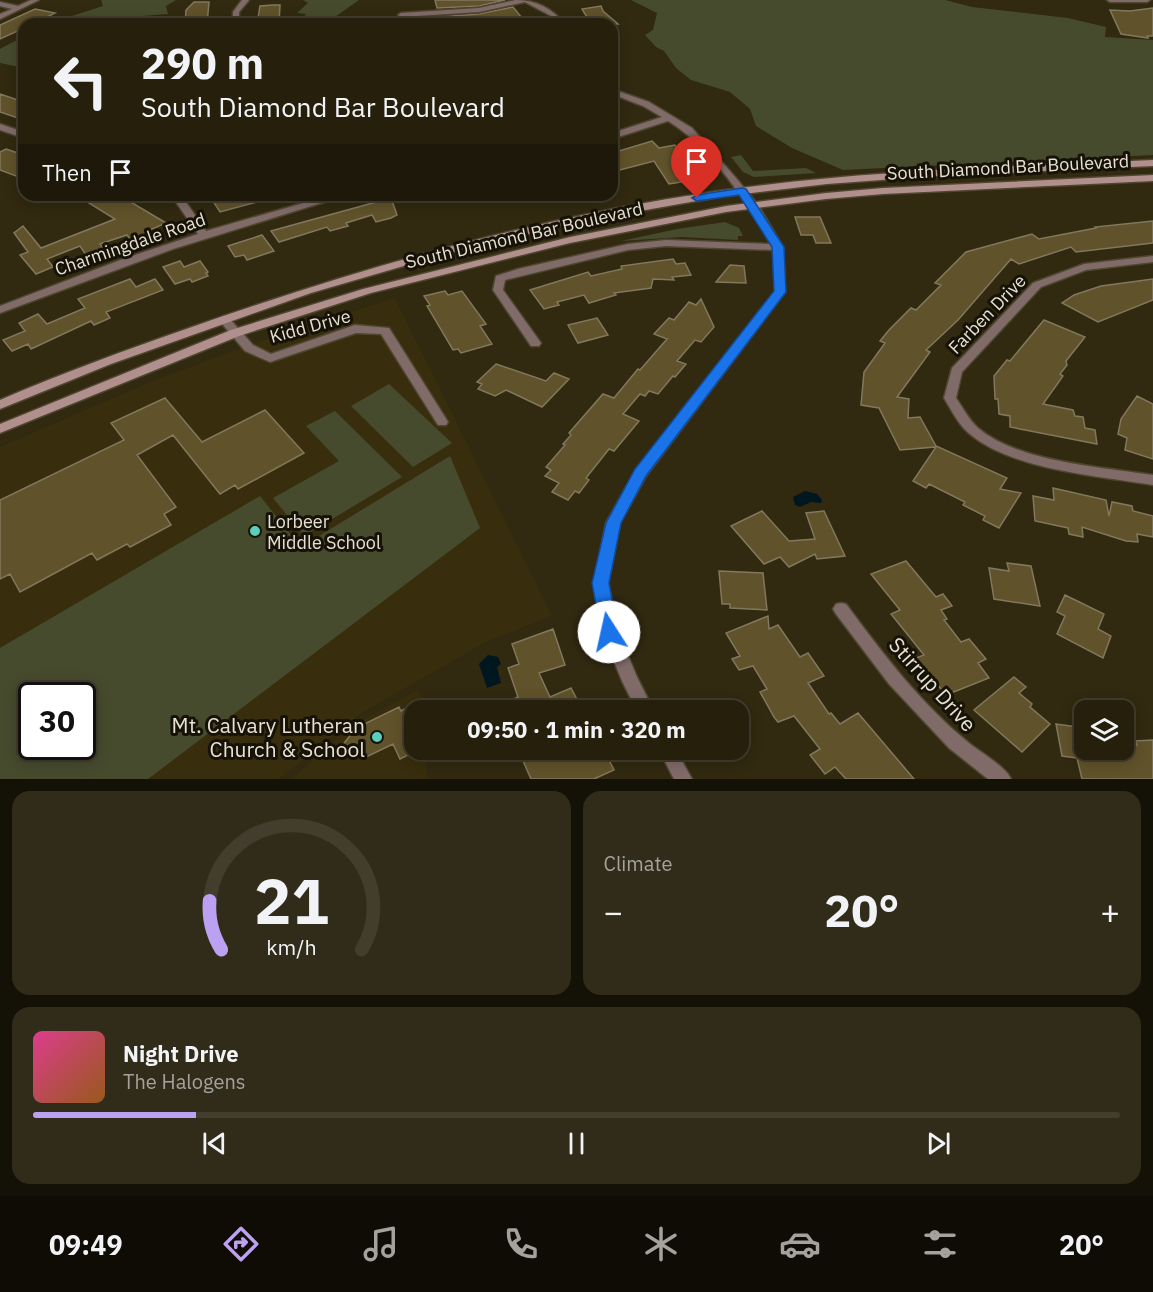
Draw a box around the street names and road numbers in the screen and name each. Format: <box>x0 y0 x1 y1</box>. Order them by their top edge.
street label: South Diamond Bar Boulevard <box>886 149 1130 185</box>
street label: South Diamond Bar Boulevard <box>403 197 645 273</box>
street label: Charmingdale Road <box>52 207 208 281</box>
street label: Farben Drive <box>943 269 1031 359</box>
street label: Kidd Drive <box>267 304 353 348</box>
street label: Stirrup Drive <box>883 631 983 737</box>

